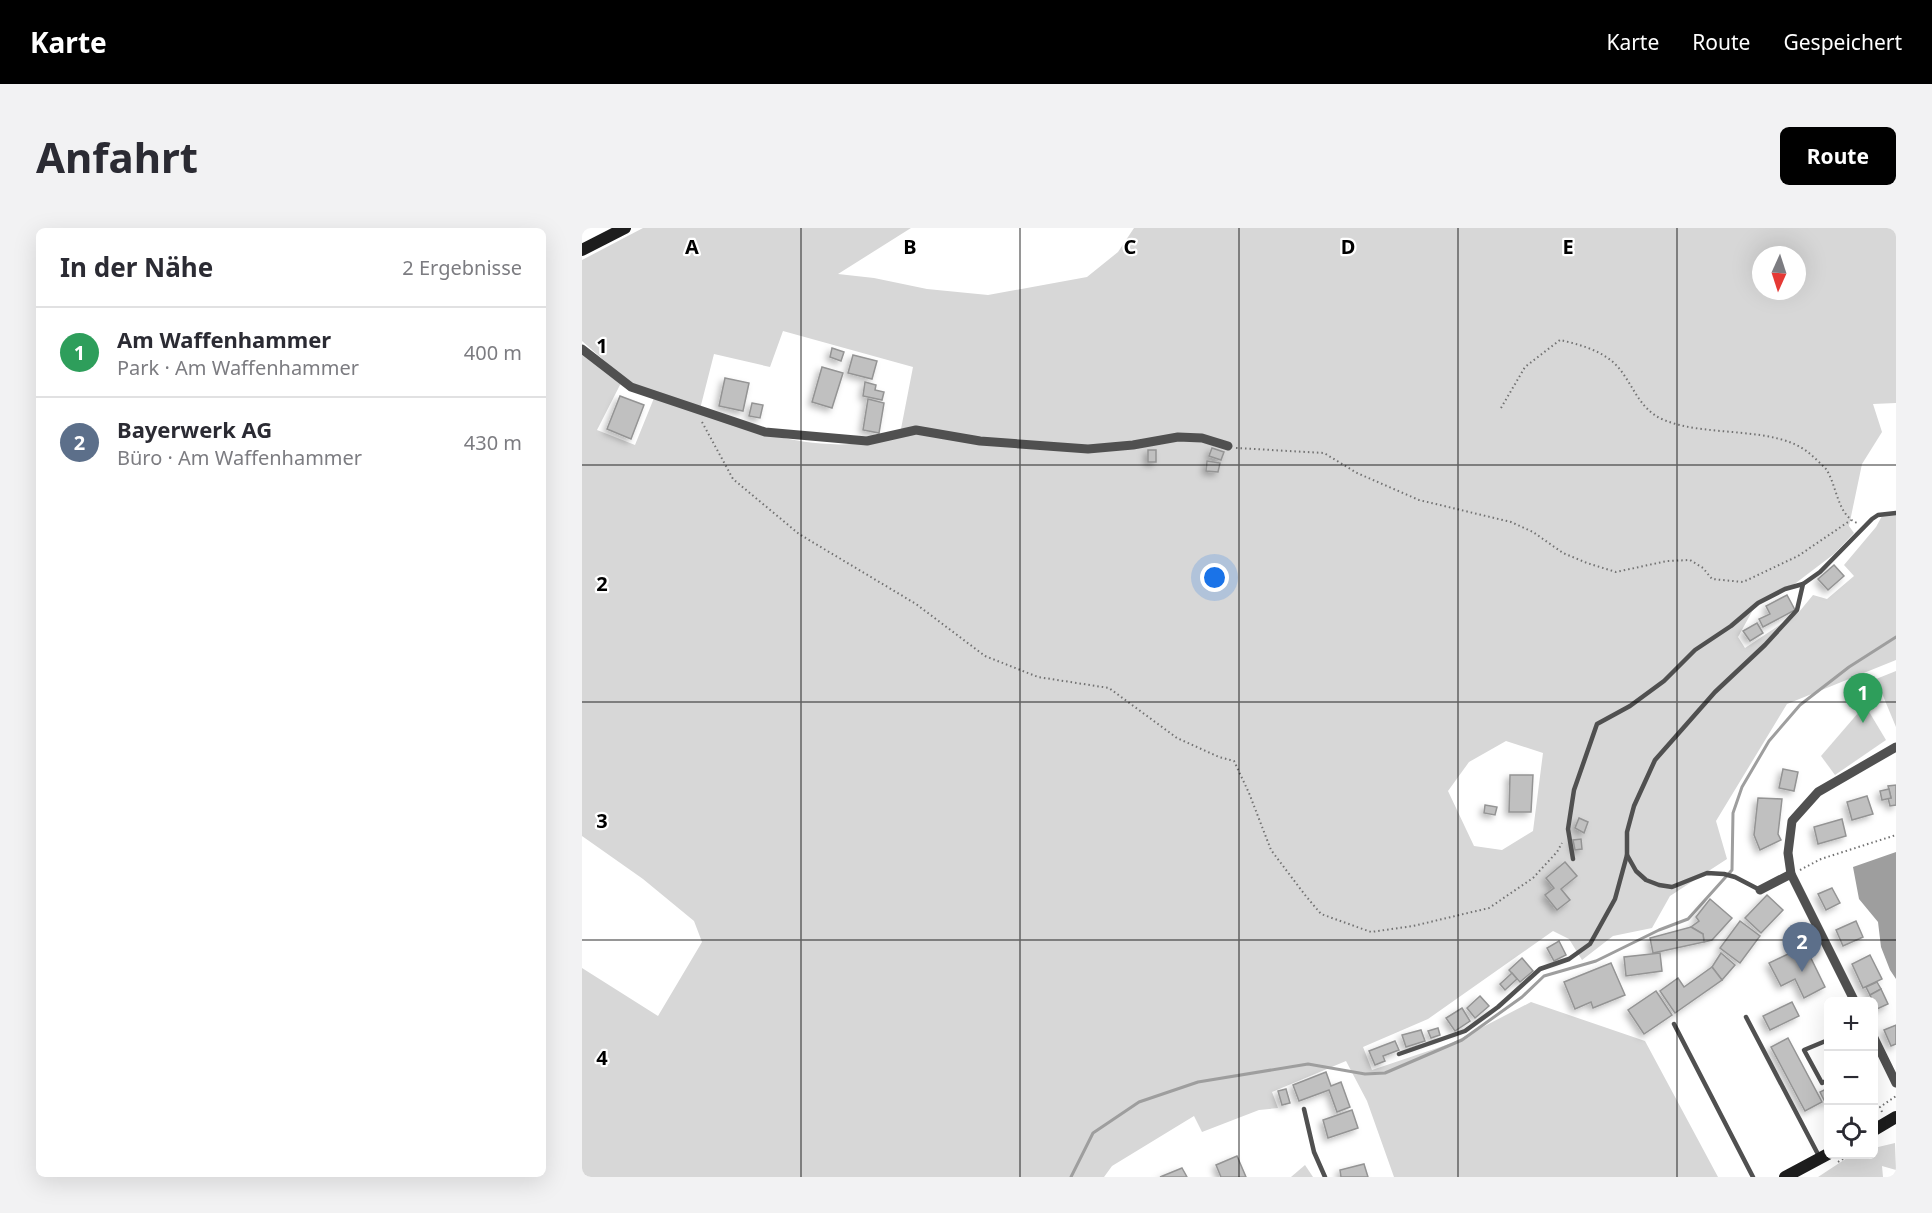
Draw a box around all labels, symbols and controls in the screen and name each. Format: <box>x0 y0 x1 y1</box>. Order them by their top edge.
text: Karte <box>30 23 107 61</box>
text: Karte <box>1606 28 1659 56</box>
text: Route <box>1692 28 1750 56</box>
text: Gespeichert <box>1783 28 1902 56</box>
button: Route <box>1780 127 1896 185</box>
text: Anfahrt <box>36 128 198 185</box>
text: A <box>685 233 699 260</box>
text: B <box>903 233 917 260</box>
text: C <box>1124 233 1137 260</box>
text: D <box>1341 233 1355 260</box>
text: E <box>1562 233 1574 260</box>
north arrow <box>1752 246 1806 300</box>
text: In der Nähe <box>60 249 213 285</box>
text: 2 Ergebnisse <box>402 254 522 281</box>
text: Am Waffenhammer <box>117 324 331 354</box>
text: 1 <box>596 332 608 359</box>
text: 1 <box>74 339 85 366</box>
text: 400 m <box>464 339 522 366</box>
text: Park · Am Waffenhammer <box>117 354 359 381</box>
text: Bayerwerk AG <box>117 414 272 444</box>
text: 2 <box>74 429 85 456</box>
text: 430 m <box>464 429 522 456</box>
text: Büro · Am Waffenhammer <box>117 444 362 471</box>
your location <box>1200 563 1229 592</box>
text: 2 <box>596 570 608 597</box>
pin: 1 <box>1844 674 1882 723</box>
text: 3 <box>596 807 608 834</box>
pin: 2 <box>1782 922 1822 972</box>
map controls <box>1824 997 1878 1159</box>
button: + <box>1824 997 1878 1051</box>
text: 4 <box>596 1044 608 1071</box>
button: − <box>1824 1051 1878 1105</box>
button: locate <box>1824 1105 1878 1159</box>

